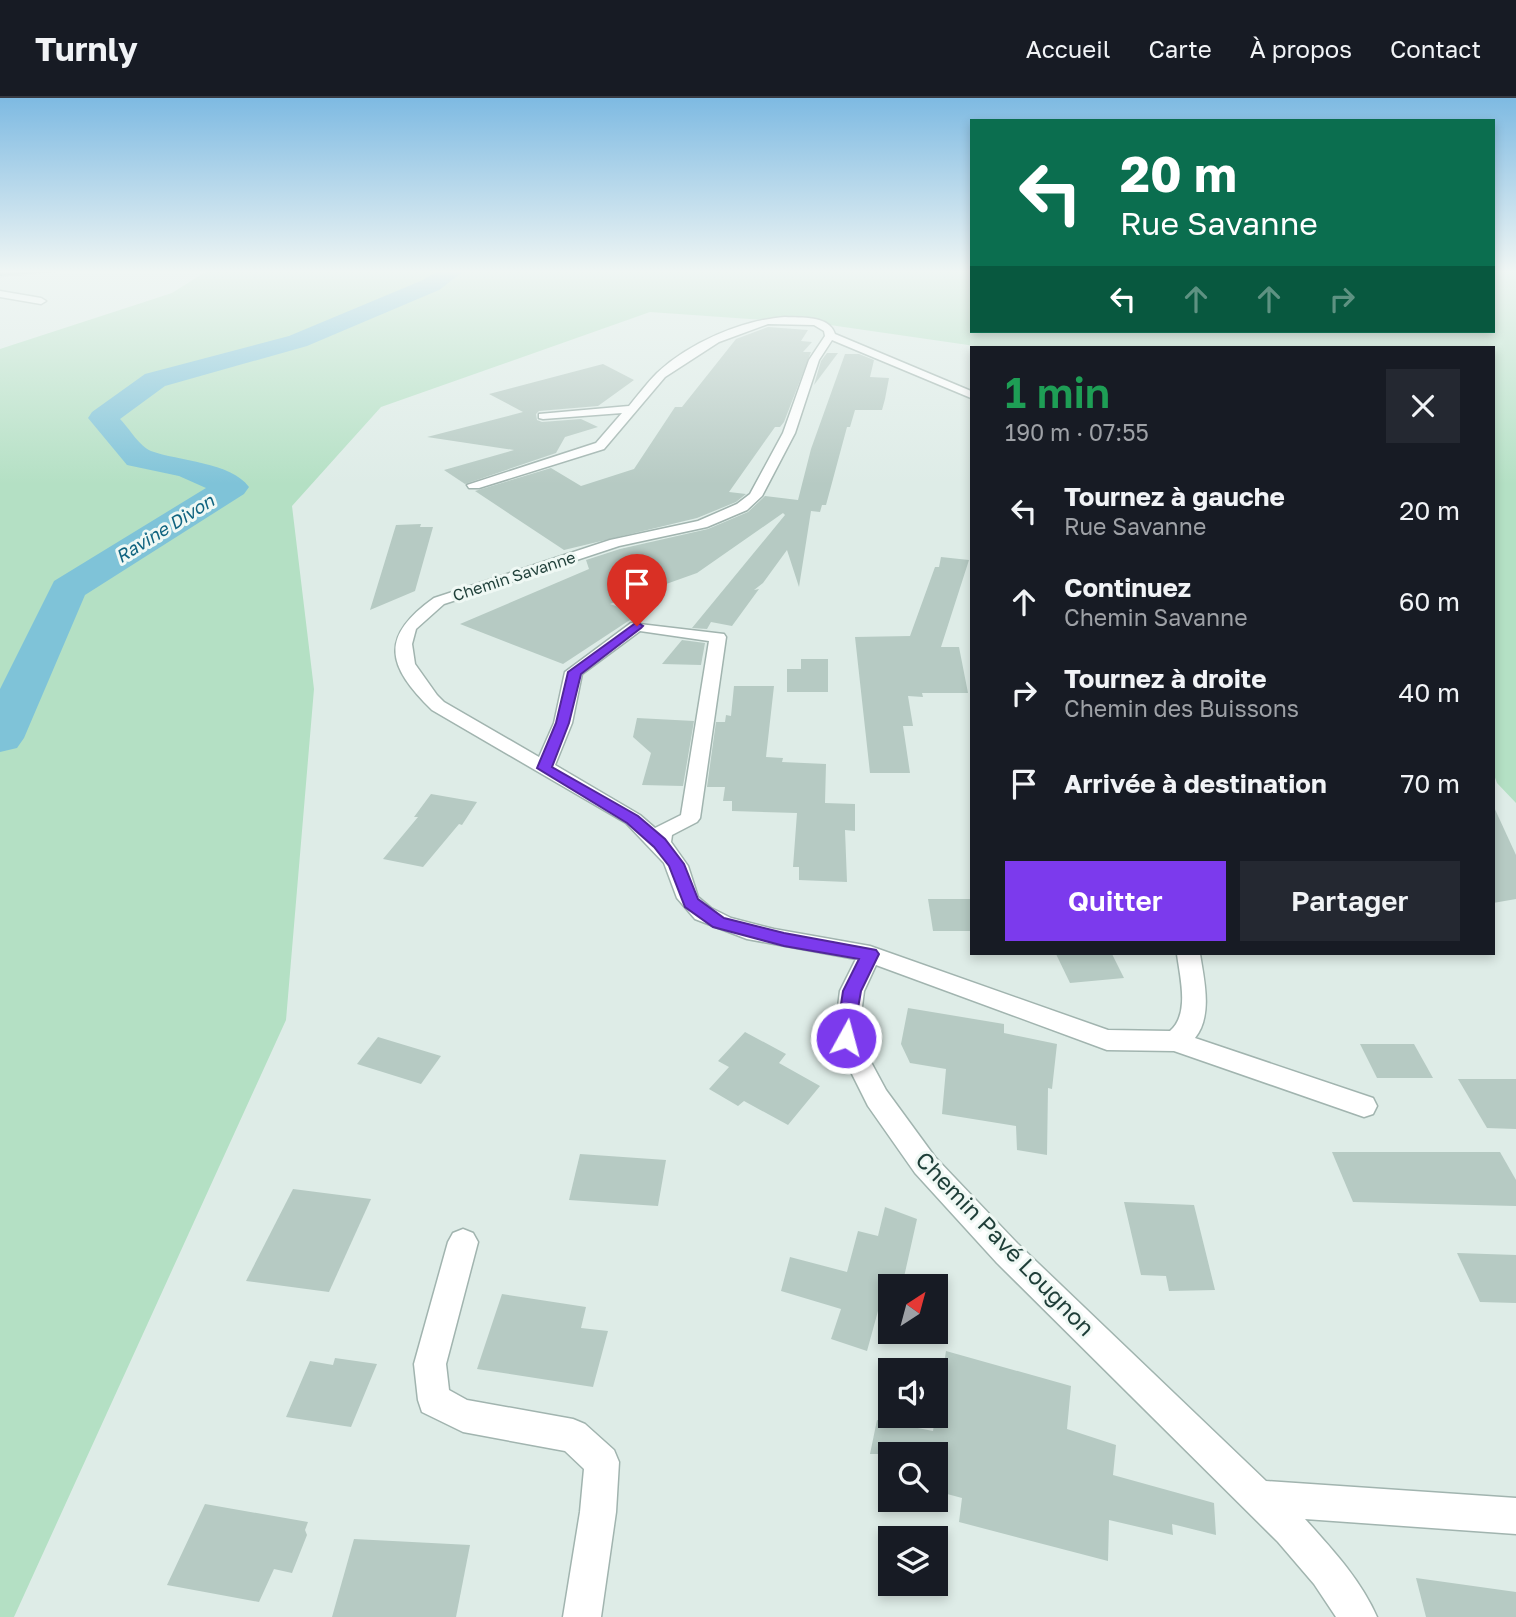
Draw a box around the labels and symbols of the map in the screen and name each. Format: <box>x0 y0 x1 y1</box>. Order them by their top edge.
water label: Ravine Divon <box>111 489 218 567</box>
street label: Chemin Savanne <box>450 547 578 605</box>
pin <box>607 554 667 626</box>
position arrow <box>809 1001 883 1075</box>
street label: Chemin Pavé Lougnon <box>910 1145 1101 1341</box>
north arrow <box>878 1274 948 1344</box>

